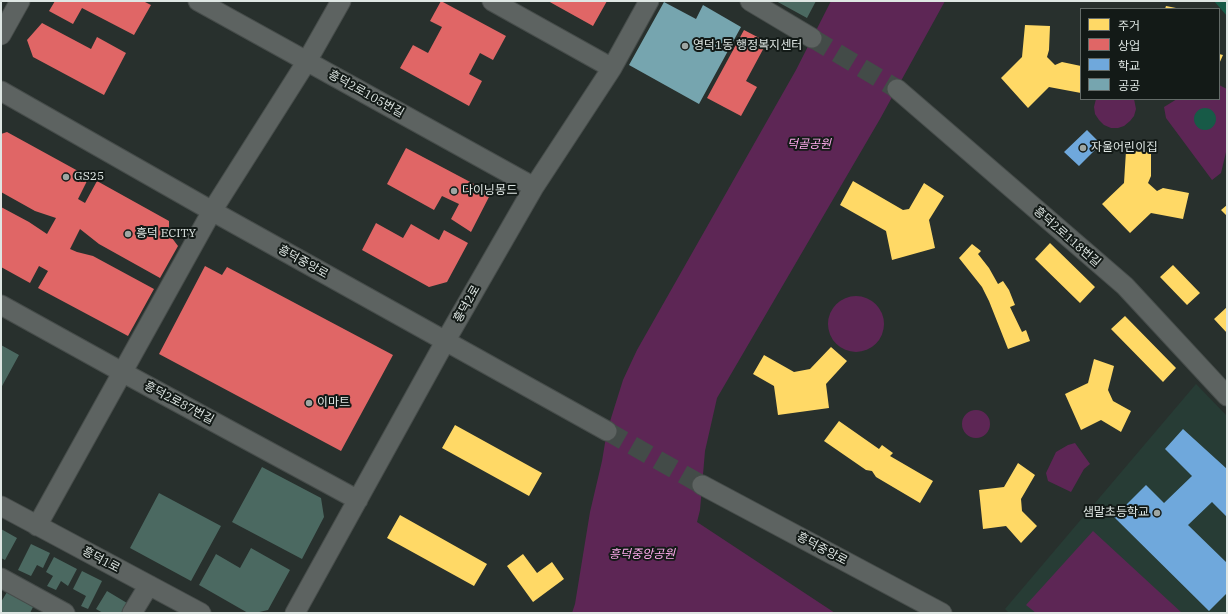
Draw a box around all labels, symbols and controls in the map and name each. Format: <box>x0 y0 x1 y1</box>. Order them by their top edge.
legend <box>1080 8 1220 100</box>
text: 주거 <box>1118 18 1140 33</box>
text: 상업 <box>1118 38 1140 53</box>
place label: 영덕1동 행정복지센터 <box>693 39 802 53</box>
marker: 영덕1동 행정복지센터 <box>680 41 690 51</box>
text: 학교 <box>1118 58 1140 73</box>
street label: 흥덕2로105번길 <box>326 67 406 121</box>
text: 공공 <box>1118 78 1140 93</box>
park label: 덕골공원 <box>787 138 831 152</box>
place label: 자울어린이집 <box>1091 141 1157 155</box>
marker: 자울어린이집 <box>1078 143 1088 153</box>
place label: GS25 <box>74 170 104 184</box>
marker: GS25 <box>61 172 71 182</box>
place label: 다이닝몽드 <box>462 184 517 198</box>
marker: 다이닝몽드 <box>449 186 459 196</box>
street label: 흥덕2로118번길 <box>1031 204 1103 270</box>
place label: 흥덕 ECITY <box>136 227 196 241</box>
marker: 흥덕 ECITY <box>123 229 133 239</box>
street label: 흥덕중앙로 <box>275 242 331 282</box>
street label: 흥덕2로 <box>451 283 483 325</box>
street label: 흥덕2로87번길 <box>142 379 216 427</box>
place label: 이마트 <box>317 396 350 410</box>
marker: 이마트 <box>304 398 314 408</box>
place label: 샘말초등학교 <box>1083 506 1149 520</box>
marker: 샘말초등학교 <box>1152 508 1162 518</box>
street label: 흥덕중앙로 <box>794 530 850 568</box>
street label: 흥덕1로 <box>80 544 122 576</box>
park label: 흥덕중앙공원 <box>609 548 675 562</box>

